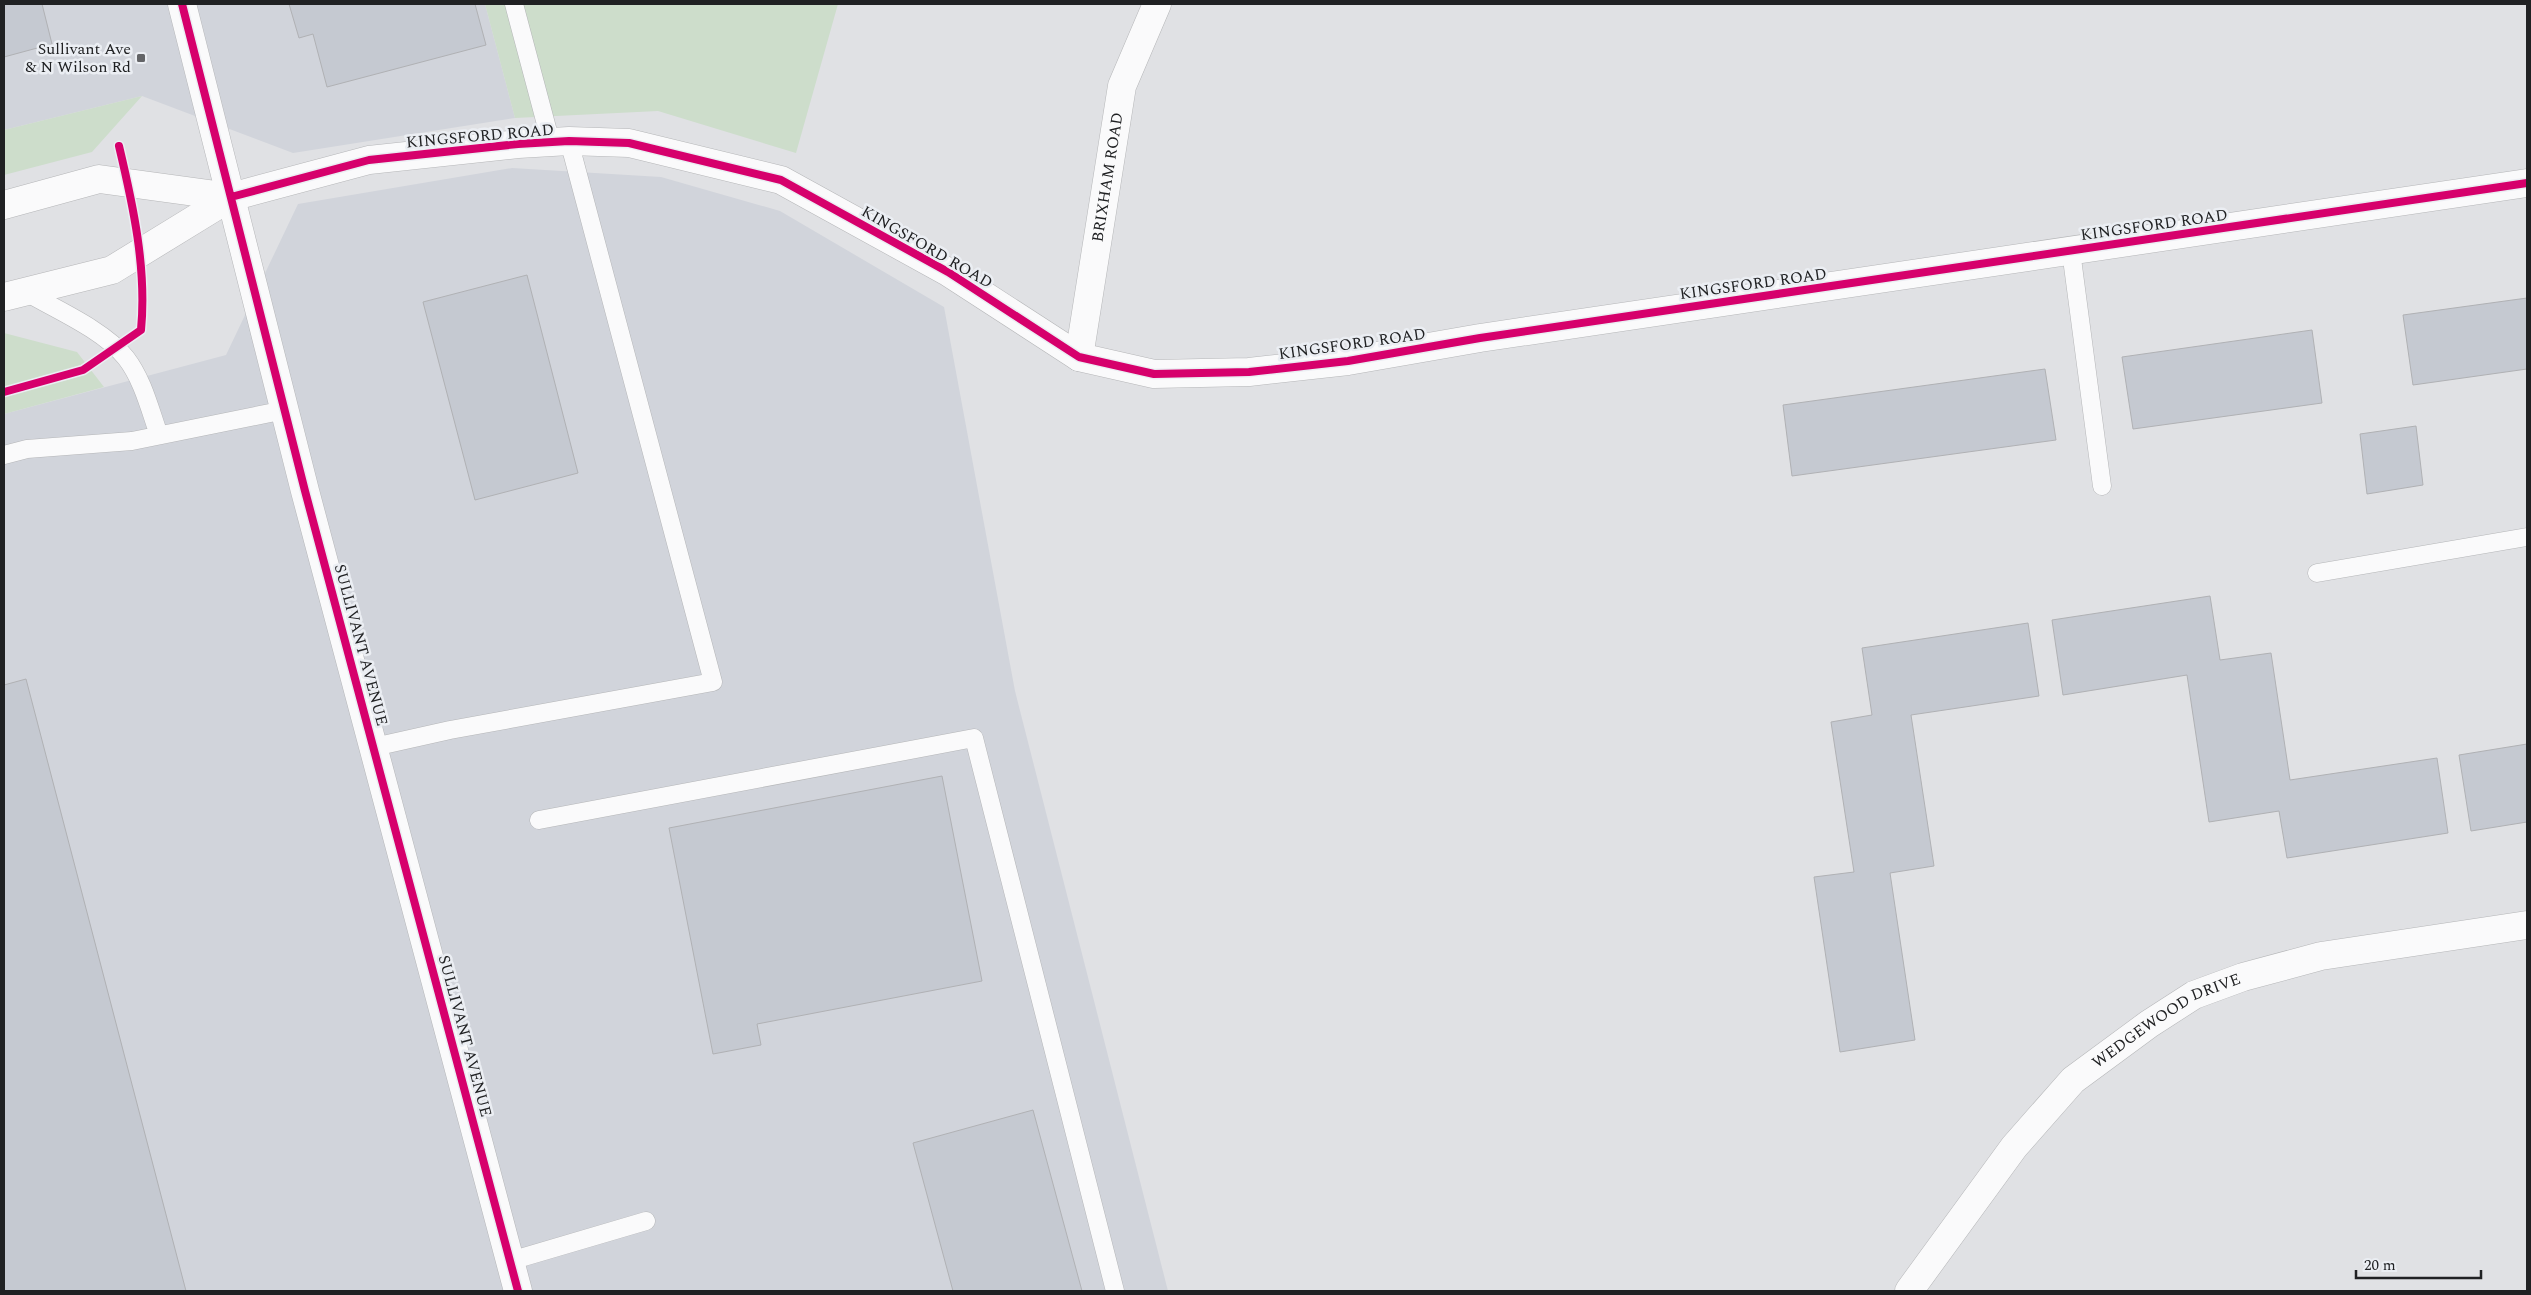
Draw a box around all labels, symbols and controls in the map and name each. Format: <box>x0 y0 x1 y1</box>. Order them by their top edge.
place label: Sullivant Ave & N Wilson Rd <box>25 37 131 79</box>
marker: Sullivant Ave & N Wilson Rd <box>135 52 147 64</box>
street label: BRIXHAM ROAD <box>1085 111 1130 244</box>
street label: KINGSFORD ROAD <box>405 118 555 154</box>
street label: KINGSFORD ROAD <box>857 199 997 295</box>
street label: KINGSFORD ROAD <box>2079 203 2229 247</box>
street label: KINGSFORD ROAD <box>1678 262 1828 306</box>
street label: KINGSFORD ROAD <box>1277 322 1427 366</box>
street label: SULLIVANT AVENUE <box>328 561 394 729</box>
street label: SULLIVANT AVENUE <box>432 952 498 1120</box>
street label: WEDGEWOOD DRIVE <box>2087 967 2244 1074</box>
scale bar <box>2356 1248 2481 1280</box>
text: 20 m <box>2364 1254 2396 1277</box>

